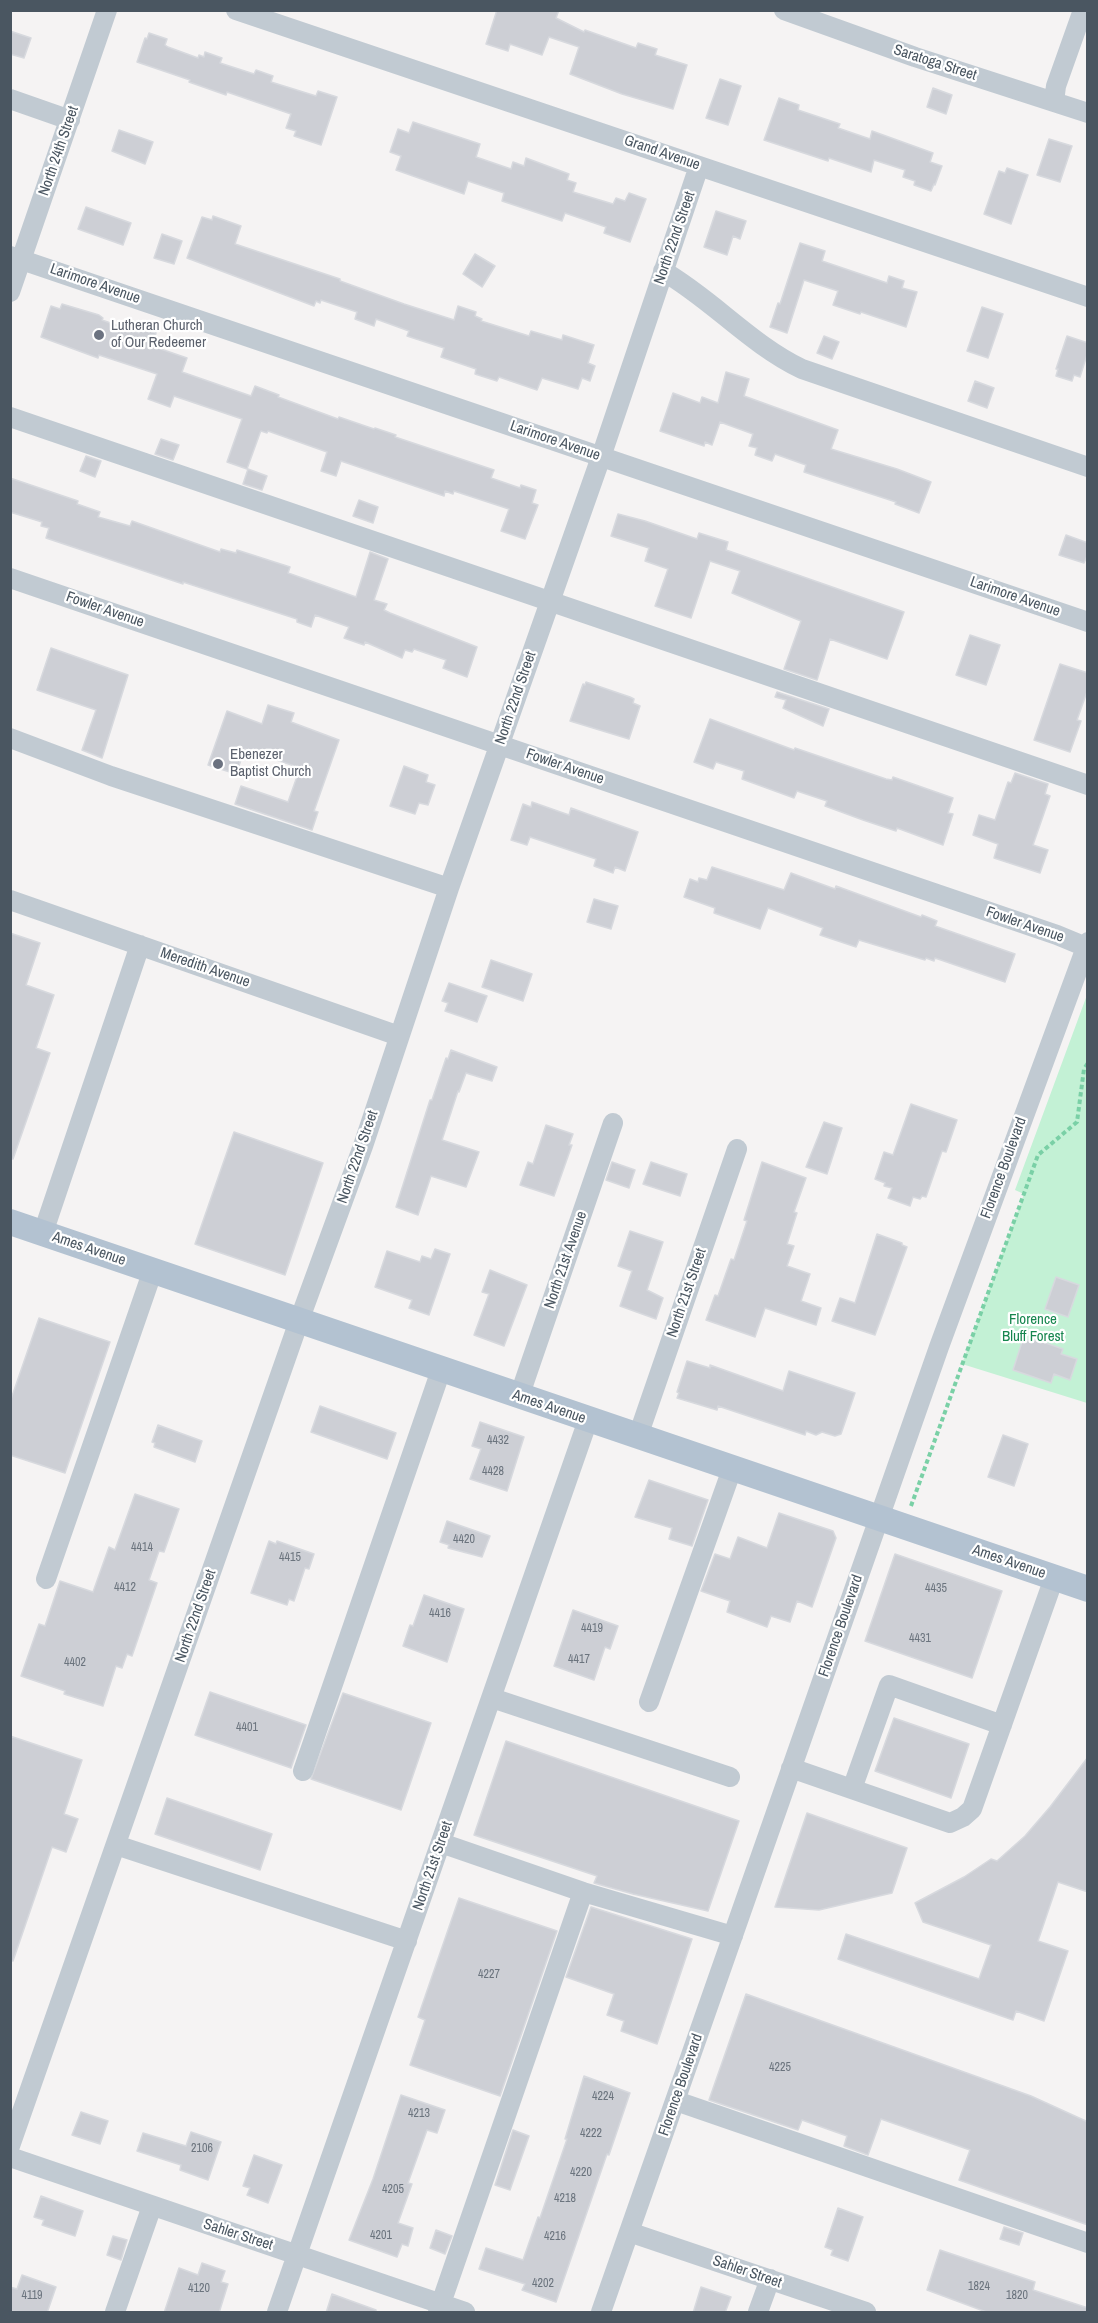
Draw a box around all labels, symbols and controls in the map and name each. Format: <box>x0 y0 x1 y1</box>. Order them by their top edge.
street label: Saratoga Street <box>891 41 979 85</box>
street label: North 24th Street <box>35 104 83 198</box>
street label: Grand Avenue <box>622 132 702 174</box>
street label: North 22nd Street <box>651 189 699 287</box>
street label: Larimore Avenue <box>48 260 142 308</box>
place label: Lutheran Church of Our Redeemer <box>111 317 206 352</box>
marker: Lutheran Church of Our Redeemer <box>92 328 106 342</box>
street label: Larimore Avenue <box>508 417 602 465</box>
street label: Larimore Avenue <box>968 573 1062 621</box>
street label: Fowler Avenue <box>64 588 146 632</box>
street label: North 22nd Street <box>492 649 540 747</box>
street label: Fowler Avenue <box>524 745 606 789</box>
place label: Ebenezer Baptist Church <box>230 746 311 781</box>
marker: Ebenezer Baptist Church <box>211 757 225 771</box>
street label: Fowler Avenue <box>984 903 1066 947</box>
street label: Meredith Avenue <box>158 944 252 992</box>
street label: North 22nd Street <box>334 1108 382 1206</box>
street label: Florence Boulevard <box>977 1115 1031 1221</box>
street label: North 21st Avenue <box>541 1209 591 1311</box>
street label: Ames Avenue <box>50 1228 128 1270</box>
street label: North 21st Street <box>663 1246 711 1340</box>
park label: Florence Bluff Forest <box>1002 1311 1064 1346</box>
street label: Ames Avenue <box>510 1386 588 1428</box>
house number: 4432 <box>487 1434 509 1448</box>
house number: 4428 <box>482 1465 504 1479</box>
house number: 4420 <box>453 1533 475 1547</box>
house number: 4414 <box>131 1541 153 1555</box>
street label: Ames Avenue <box>970 1541 1048 1583</box>
house number: 4415 <box>279 1551 301 1565</box>
street label: North 22nd Street <box>172 1567 220 1665</box>
street label: Florence Boulevard <box>815 1573 867 1679</box>
house number: 4412 <box>114 1581 136 1595</box>
house number: 4435 <box>925 1582 947 1596</box>
house number: 4416 <box>429 1607 451 1621</box>
house number: 4419 <box>581 1622 603 1636</box>
house number: 4431 <box>909 1632 931 1646</box>
house number: 4417 <box>568 1653 590 1667</box>
house number: 4402 <box>64 1656 86 1670</box>
house number: 4401 <box>236 1721 258 1735</box>
street label: North 21st Street <box>409 1819 457 1913</box>
house number: 4227 <box>478 1968 500 1982</box>
street label: Florence Boulevard <box>655 2032 707 2138</box>
house number: 4225 <box>769 2061 791 2075</box>
house number: 4224 <box>592 2090 614 2104</box>
house number: 4213 <box>408 2107 430 2121</box>
house number: 4222 <box>580 2127 602 2141</box>
house number: 2106 <box>191 2142 213 2156</box>
house number: 4220 <box>570 2166 592 2180</box>
house number: 4205 <box>382 2183 404 2197</box>
house number: 4218 <box>554 2192 576 2206</box>
street label: Sahler Street <box>201 2215 275 2255</box>
house number: 4201 <box>370 2229 392 2243</box>
house number: 4216 <box>544 2230 566 2244</box>
street label: Sahler Street <box>710 2252 784 2292</box>
house number: 4202 <box>532 2277 554 2291</box>
house number: 1824 <box>968 2280 990 2294</box>
house number: 4120 <box>188 2282 210 2296</box>
house number: 4119 <box>21 2289 43 2303</box>
house number: 1820 <box>1006 2289 1028 2303</box>

